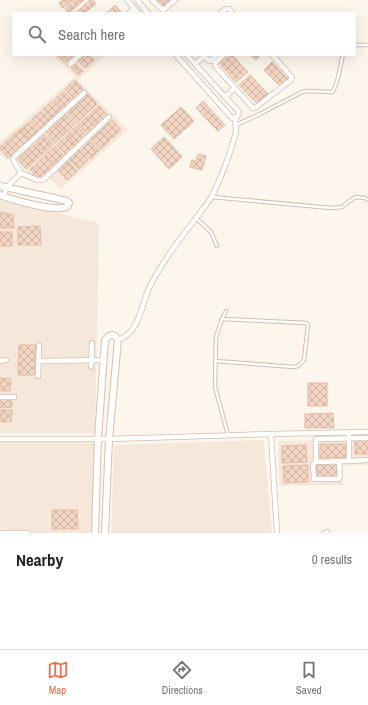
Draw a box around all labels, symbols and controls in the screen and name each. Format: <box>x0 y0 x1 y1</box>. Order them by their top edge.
search box <box>12 12 356 56</box>
icon: search <box>26 23 48 45</box>
text: Search here <box>58 24 125 45</box>
text: Nearby <box>16 548 63 571</box>
text: 0 results <box>312 551 352 568</box>
tab: Map <box>47 659 69 697</box>
tab: Directions <box>162 659 203 697</box>
tab: Saved <box>296 659 321 697</box>

